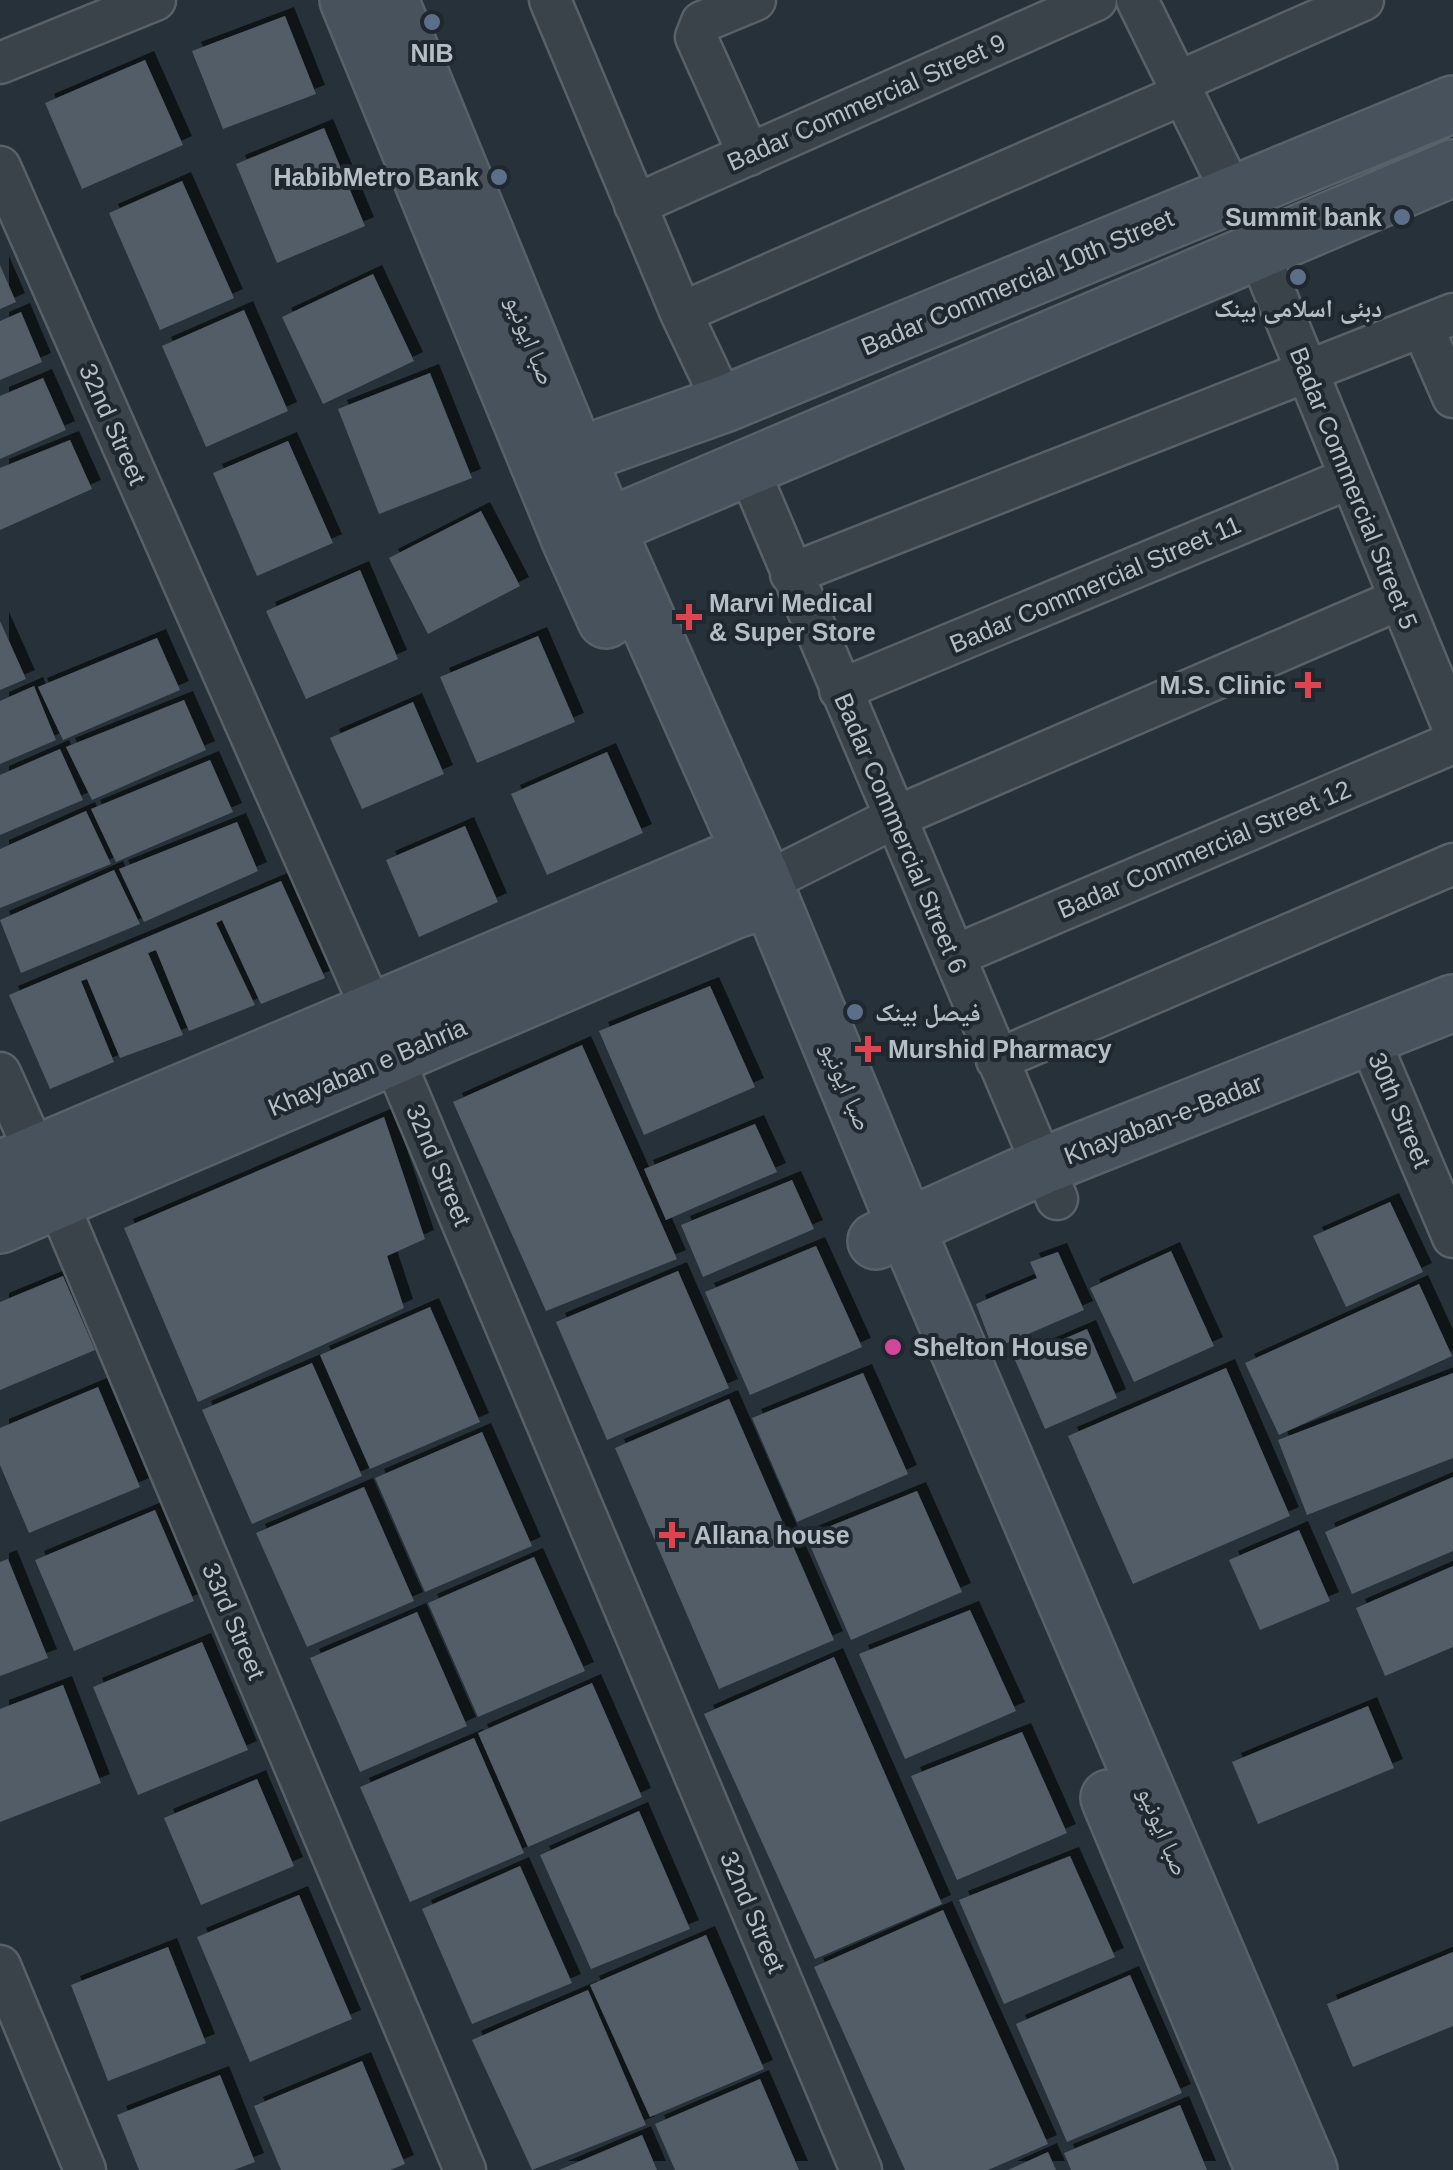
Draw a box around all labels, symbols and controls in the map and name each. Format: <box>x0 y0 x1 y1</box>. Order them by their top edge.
marker: NIB <box>421 11 443 33</box>
street label: Badar Commercial Street 9 <box>723 28 1009 176</box>
place label: NIB <box>410 39 454 67</box>
place label: HabibMetro Bank <box>273 163 479 191</box>
marker: HabibMetro Bank <box>488 166 510 188</box>
street label: Badar Commercial 10th Street <box>857 203 1177 361</box>
place label: Summit bank <box>1225 203 1382 231</box>
marker: Summit bank <box>1391 206 1413 228</box>
marker: دبئی اسلامی بینک <box>1287 266 1309 288</box>
street label: صبا ایونیو <box>500 291 562 389</box>
place label: دبئی اسلامی بینک <box>1214 294 1382 324</box>
street label: Badar Commercial Street 5 <box>1285 343 1423 633</box>
street label: 32nd Street <box>74 359 152 489</box>
street label: Badar Commercial Street 11 <box>945 510 1245 658</box>
place label: Marvi Medical & Super Store <box>709 589 876 646</box>
marker: Marvi Medical & Super Store <box>678 606 700 628</box>
place label: M.S. Clinic <box>1160 671 1286 699</box>
marker: M.S. Clinic <box>1295 672 1321 698</box>
street label: Badar Commercial Street 6 <box>829 689 973 977</box>
street label: Badar Commercial Street 12 <box>1053 774 1355 924</box>
place label: فیصل بینک <box>875 998 981 1028</box>
marker: فیصل بینک <box>844 1001 866 1023</box>
street label: Khayaban e Bahria <box>264 1013 470 1121</box>
place label: Murshid Pharmacy <box>888 1035 1112 1063</box>
street label: صبا ایونیو <box>815 1037 878 1135</box>
marker: Murshid Pharmacy <box>857 1038 879 1060</box>
street label: 30th Street <box>1363 1048 1437 1172</box>
street label: Khayaban-e-Badar <box>1060 1068 1266 1170</box>
street label: 32nd Street <box>401 1100 477 1230</box>
place label: Shelton House <box>913 1333 1088 1361</box>
marker: Shelton House <box>882 1336 904 1358</box>
place label: Allana house <box>694 1521 850 1549</box>
marker: Allana house <box>659 1522 685 1548</box>
street label: 33rd Street <box>197 1559 271 1683</box>
street label: صبا ایونیو <box>1132 1782 1195 1880</box>
street label: 32nd Street <box>715 1847 791 1977</box>

